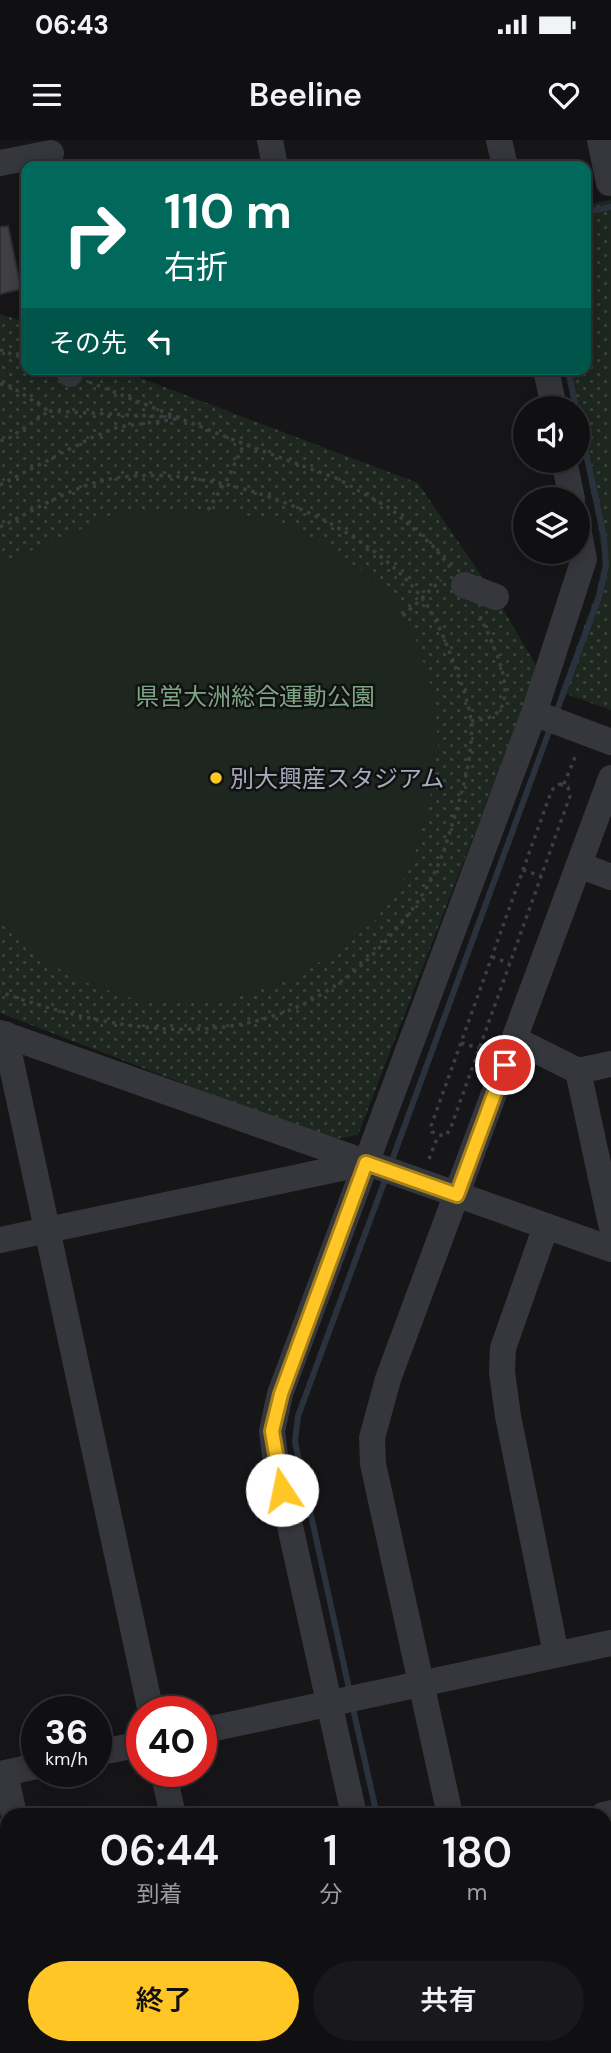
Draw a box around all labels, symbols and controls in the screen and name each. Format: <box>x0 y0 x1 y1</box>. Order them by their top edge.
text: 06:43 <box>35 8 109 42</box>
text: Beeline <box>249 74 362 116</box>
icon: menu <box>28 76 66 114</box>
icon: heart <box>545 76 583 114</box>
text: 110 m <box>164 179 292 243</box>
icon: right <box>49 189 140 280</box>
text: 右折 <box>164 246 228 288</box>
icon: left <box>141 322 179 360</box>
text: その先 <box>49 326 127 360</box>
map controls <box>513 396 590 564</box>
button: sound <box>513 396 590 473</box>
button: layers <box>513 487 590 564</box>
park label: 県営大洲総合運動公園 <box>135 681 375 712</box>
place label: 別大興産スタジアム <box>230 763 444 794</box>
marker: 別大興産スタジアム <box>208 770 224 786</box>
pin <box>475 1035 535 1095</box>
icon: arrive <box>486 1046 524 1084</box>
position arrow <box>245 1453 319 1527</box>
speed limit sign: 40 <box>126 1696 217 1787</box>
text: 36 <box>45 1709 88 1755</box>
text: km/h <box>45 1747 88 1771</box>
text: 06:44 <box>100 1823 219 1878</box>
text: 1 <box>323 1823 338 1878</box>
text: 180 <box>442 1825 512 1880</box>
text: m <box>467 1877 487 1907</box>
text: 到着 <box>137 1879 183 1909</box>
text: 分 <box>319 1879 342 1909</box>
button: 終了 <box>28 1961 299 2041</box>
button: 共有 <box>313 1961 584 2041</box>

